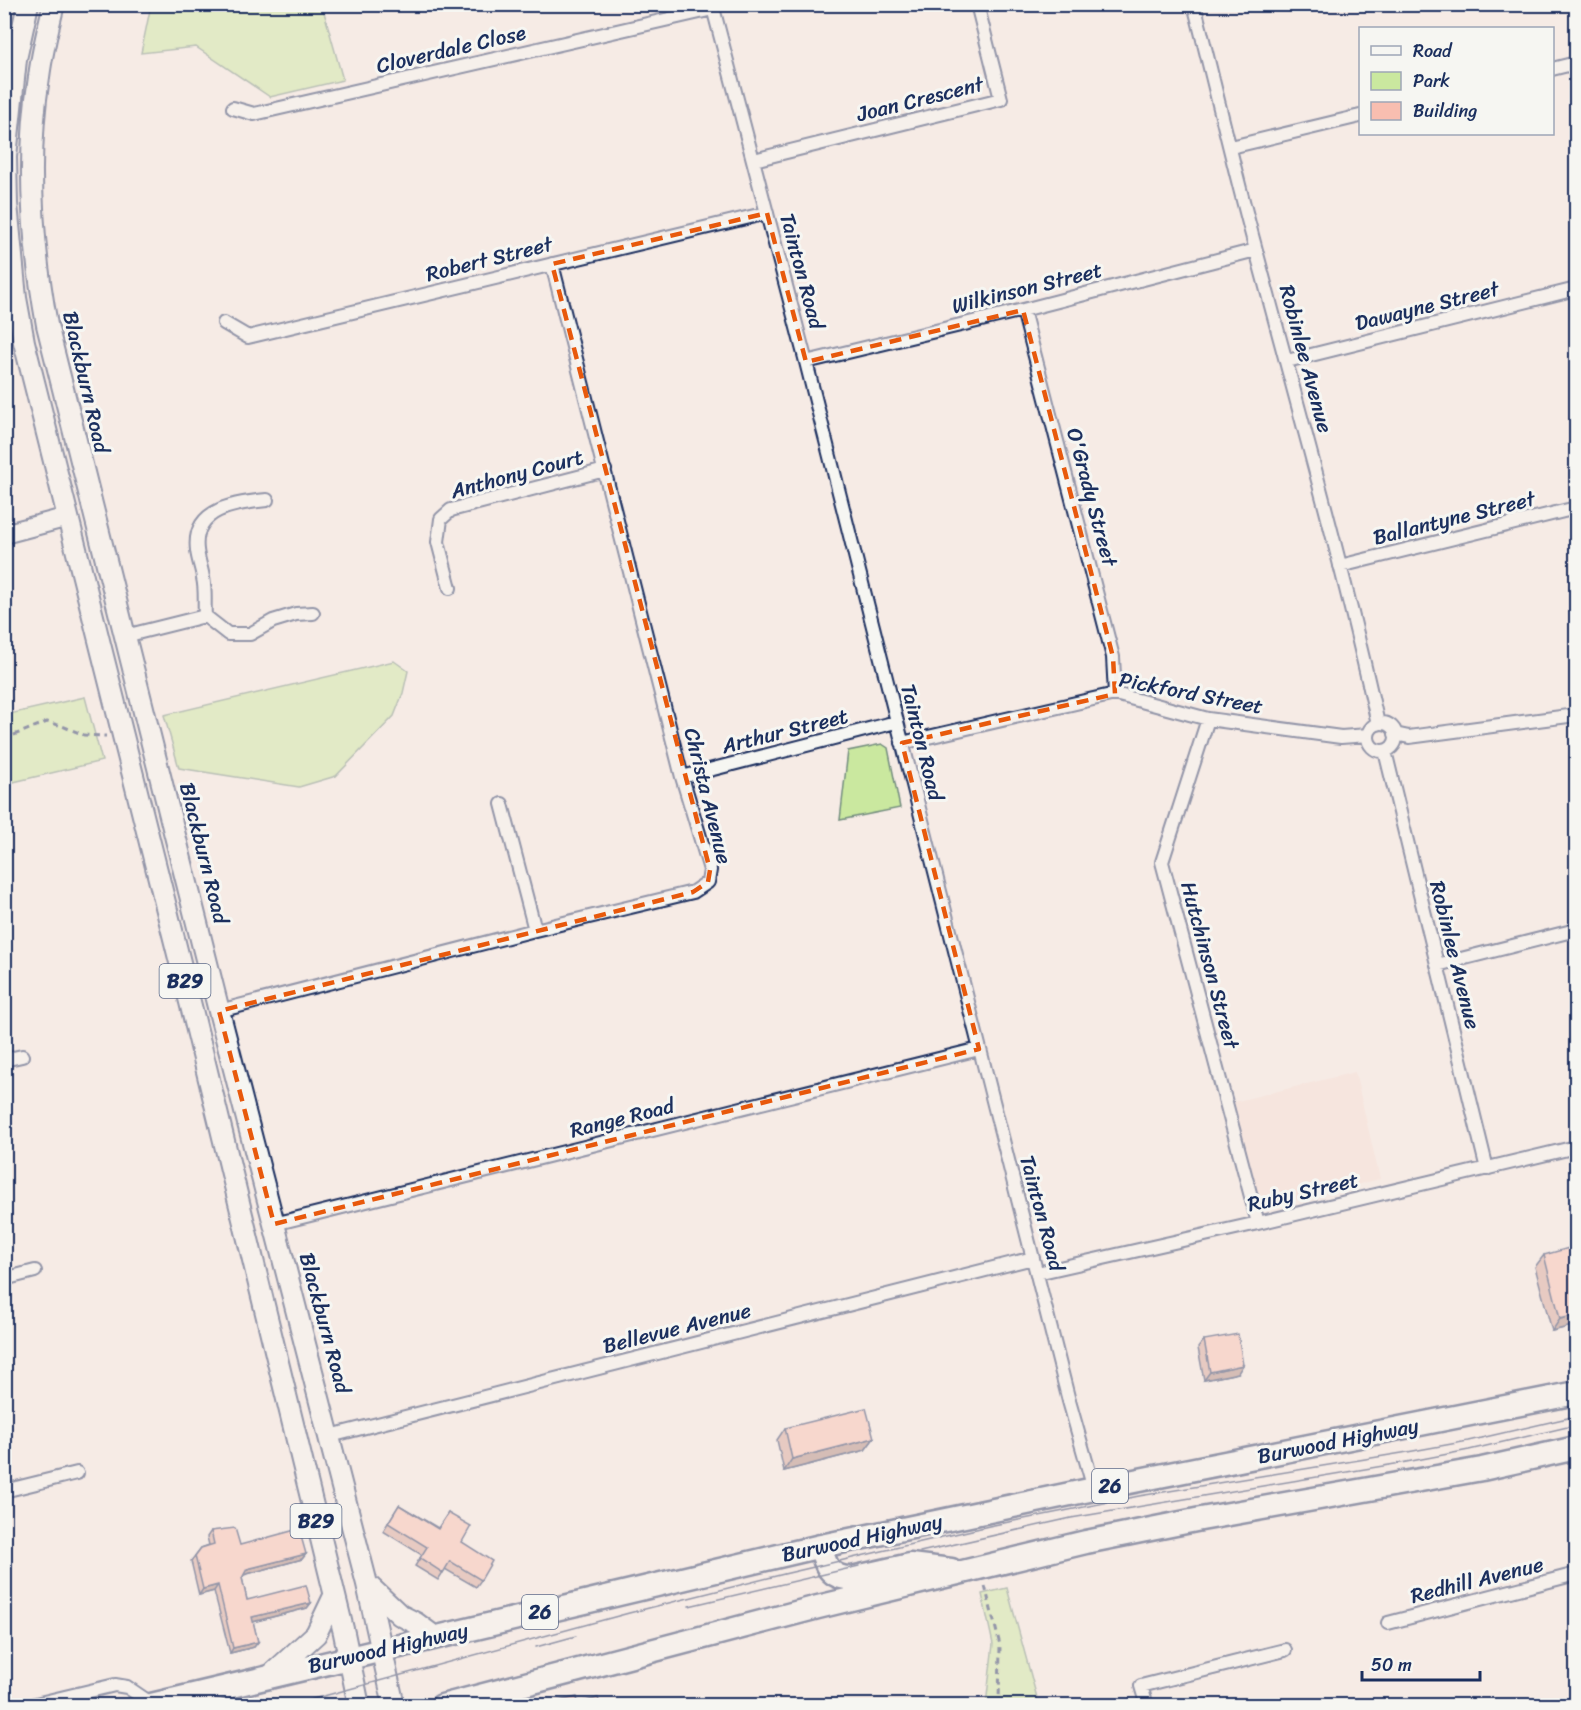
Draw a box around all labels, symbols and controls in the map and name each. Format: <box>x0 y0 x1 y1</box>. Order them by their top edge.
street label: Cloverdale Close <box>373 13 529 85</box>
legend <box>1359 27 1554 135</box>
text: Road <box>1413 35 1453 67</box>
street label: Joan Crescent <box>852 65 989 133</box>
text: Park <box>1413 65 1450 97</box>
text: Building <box>1413 95 1477 127</box>
street label: Tainton Road <box>768 209 836 335</box>
street label: Robert Street <box>422 225 558 293</box>
street label: Wilkinson Street <box>948 251 1106 325</box>
street label: Dawayne Street <box>1351 269 1504 342</box>
street label: Robinlee Avenue <box>1268 281 1344 438</box>
street label: Blackburn Road <box>51 307 121 459</box>
street label: O'Grady Street <box>1055 423 1129 572</box>
street label: Anthony Court <box>445 438 588 510</box>
street label: Ballantyne Street <box>1369 479 1541 556</box>
street label: Pickford Street <box>1116 660 1266 726</box>
street label: Tainton Road <box>889 680 955 806</box>
street label: Arthur Street <box>717 697 852 765</box>
street label: Christa Avenue <box>673 724 743 868</box>
street label: Blackburn Road <box>168 778 240 930</box>
street label: Hutchinson Street <box>1169 877 1251 1054</box>
street label: Robinlee Avenue <box>1418 877 1492 1034</box>
road number: B29 <box>160 964 210 998</box>
street label: Range Road <box>566 1086 680 1149</box>
street label: Tainton Road <box>1008 1151 1076 1277</box>
street label: Ruby Street <box>1244 1161 1362 1223</box>
street label: Blackburn Road <box>288 1248 363 1400</box>
street label: Bellevue Avenue <box>599 1291 755 1365</box>
street label: Burwood Highway <box>1254 1407 1422 1475</box>
road number: 26 <box>1092 1469 1128 1503</box>
street label: Burwood Highway <box>778 1502 946 1574</box>
road number: B29 <box>290 1504 342 1538</box>
street label: Redhill Avenue <box>1406 1545 1548 1615</box>
road number: 26 <box>522 1595 558 1629</box>
street label: Burwood Highway <box>304 1611 472 1685</box>
scale bar <box>1362 1644 1480 1682</box>
text: 50 m <box>1371 1649 1412 1681</box>

